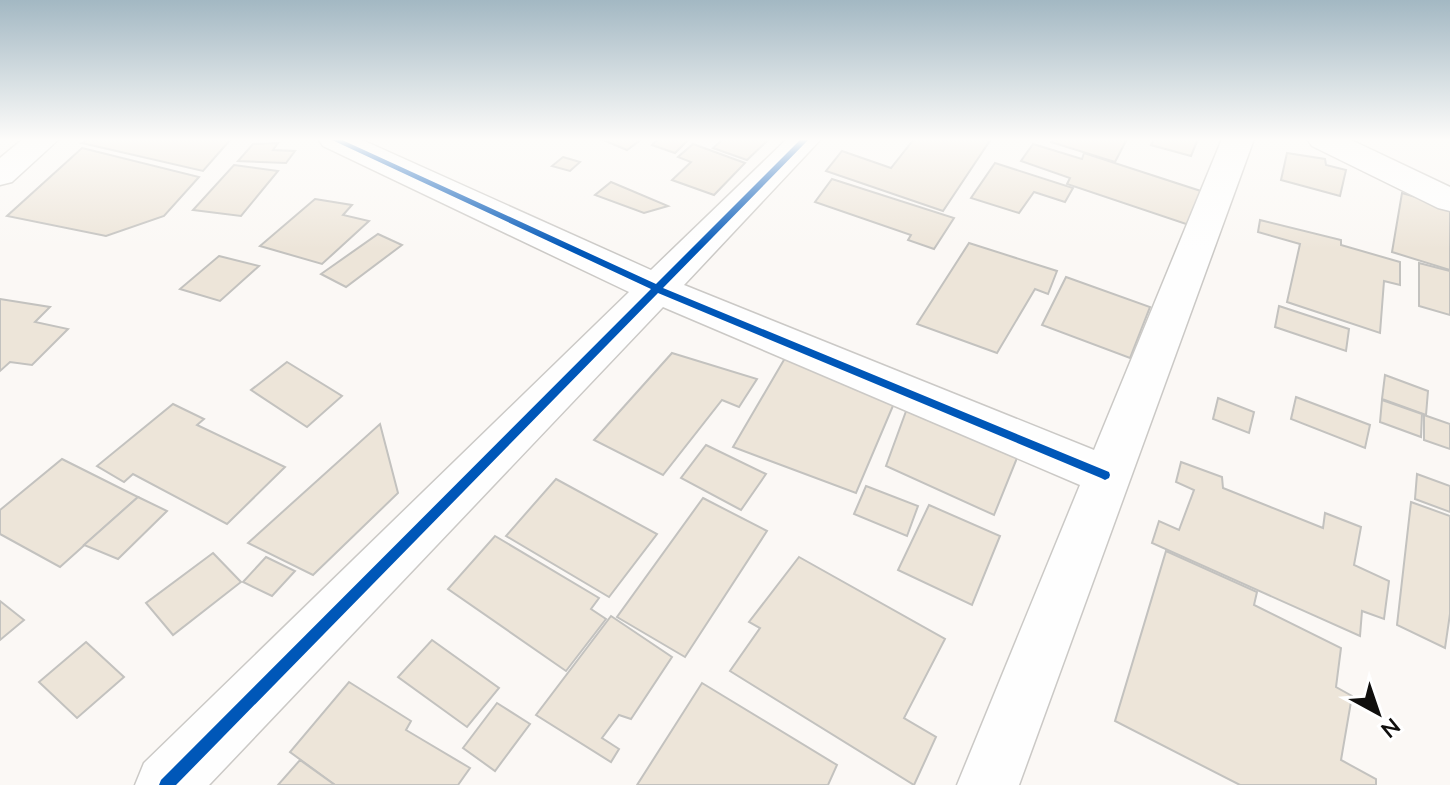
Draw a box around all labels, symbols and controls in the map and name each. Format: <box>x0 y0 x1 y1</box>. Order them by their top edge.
north arrow <box>1338 673 1418 753</box>
text: N <box>1375 712 1406 744</box>

